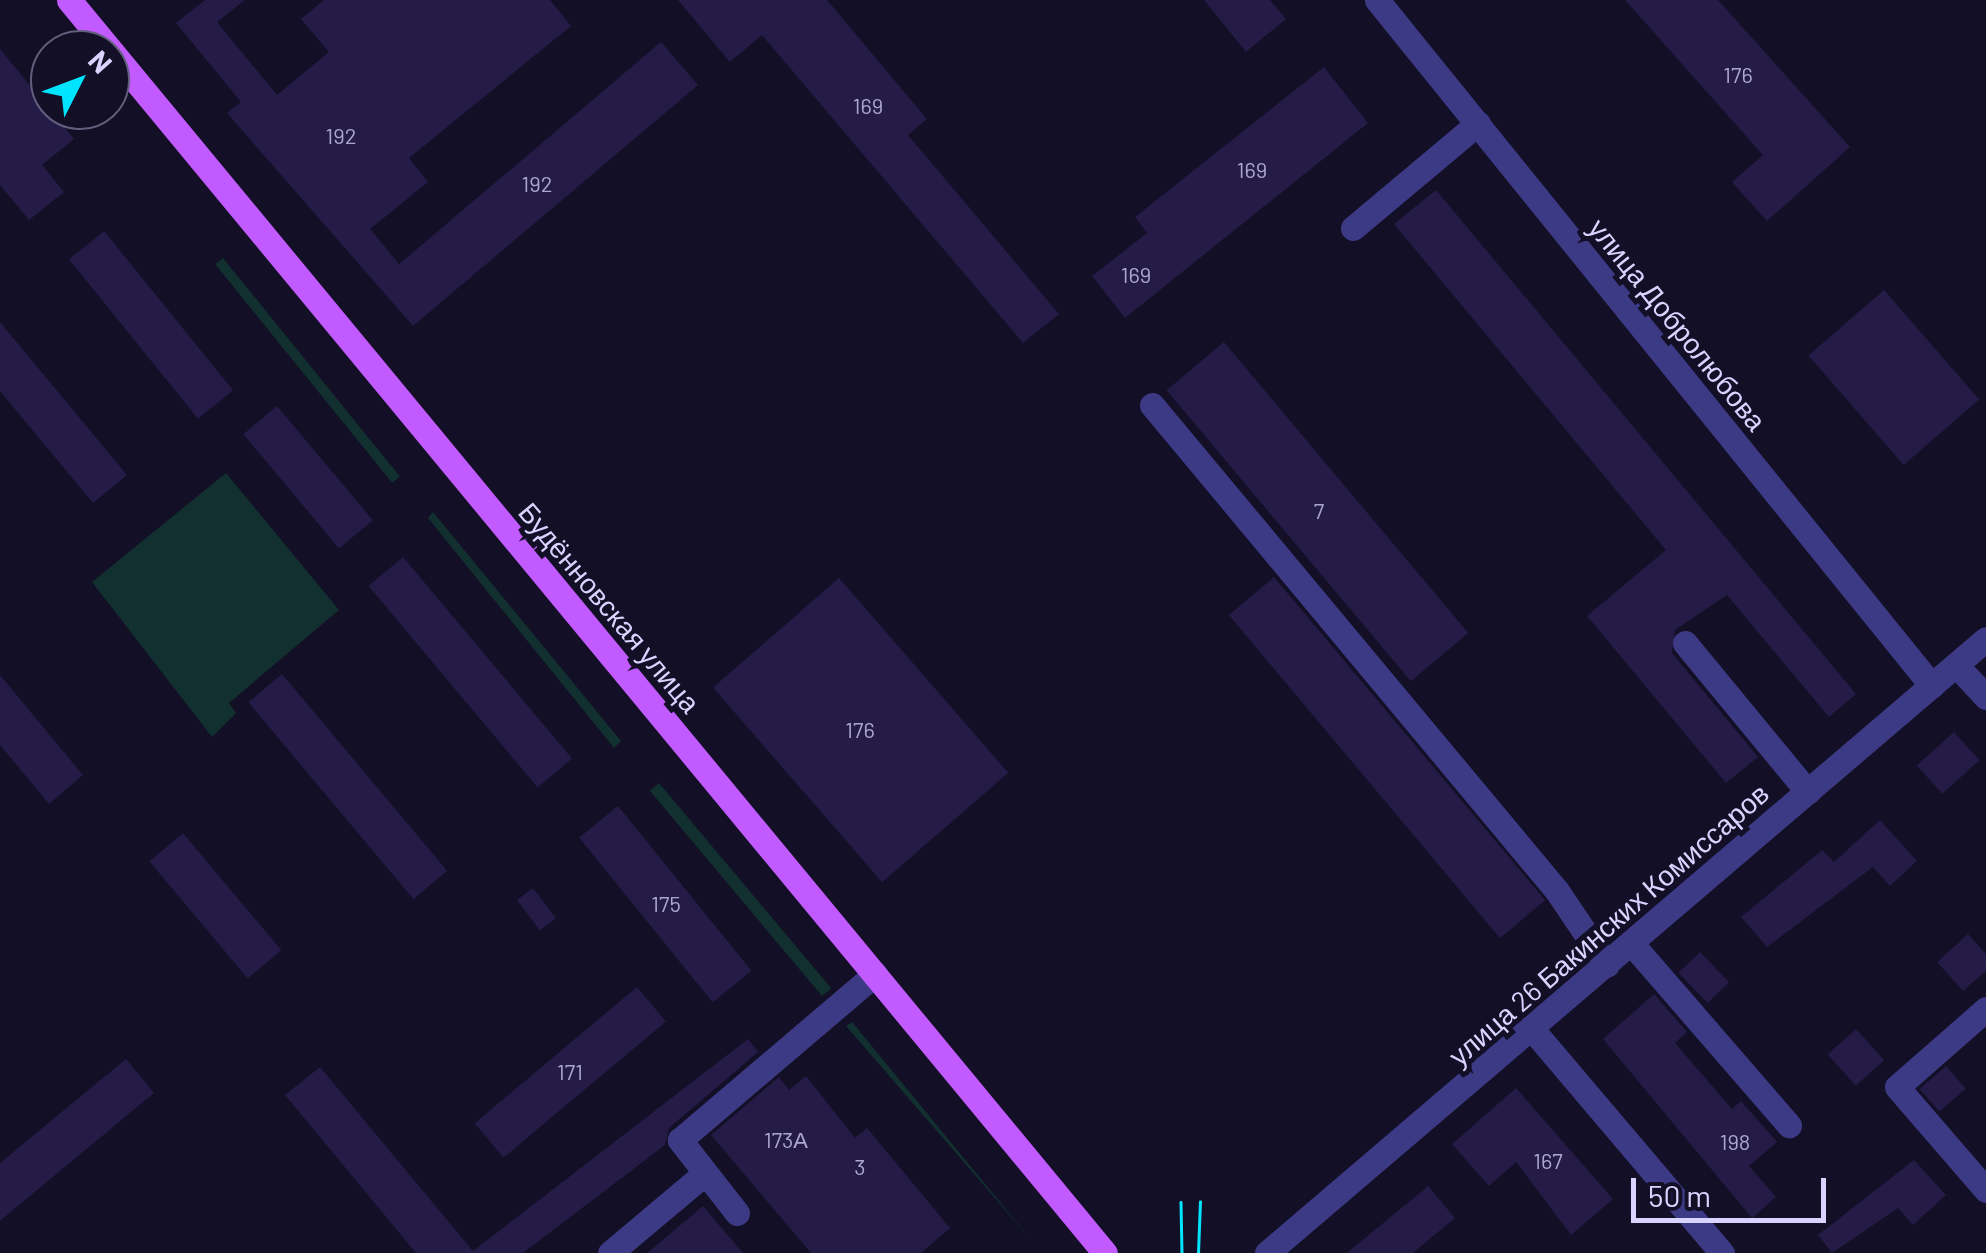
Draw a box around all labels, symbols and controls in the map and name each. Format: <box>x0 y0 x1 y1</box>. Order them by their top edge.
north arrow <box>30 30 130 130</box>
text: N <box>82 43 120 80</box>
house number: 176 <box>1723 62 1753 88</box>
house number: 169 <box>853 93 883 119</box>
house number: 192 <box>326 123 356 149</box>
house number: 169 <box>1237 157 1267 183</box>
house number: 192 <box>522 171 552 197</box>
street label: улица Добролюбова <box>1582 211 1774 437</box>
house number: 169 <box>1121 262 1151 288</box>
street label: Будённовская улица <box>512 495 708 719</box>
house number: 7 <box>1314 498 1324 524</box>
house number: 176 <box>845 717 875 743</box>
street label: улица 26 Бакинских Комиссаров <box>1441 776 1775 1072</box>
house number: 175 <box>651 891 681 917</box>
house number: 171 <box>557 1059 583 1085</box>
house number: 173А <box>764 1127 808 1153</box>
house number: 198 <box>1720 1129 1750 1155</box>
house number: 167 <box>1533 1148 1563 1174</box>
house number: 3 <box>854 1154 866 1180</box>
scale bar <box>1636 1158 1831 1220</box>
text: 50 m <box>1648 1177 1711 1213</box>

